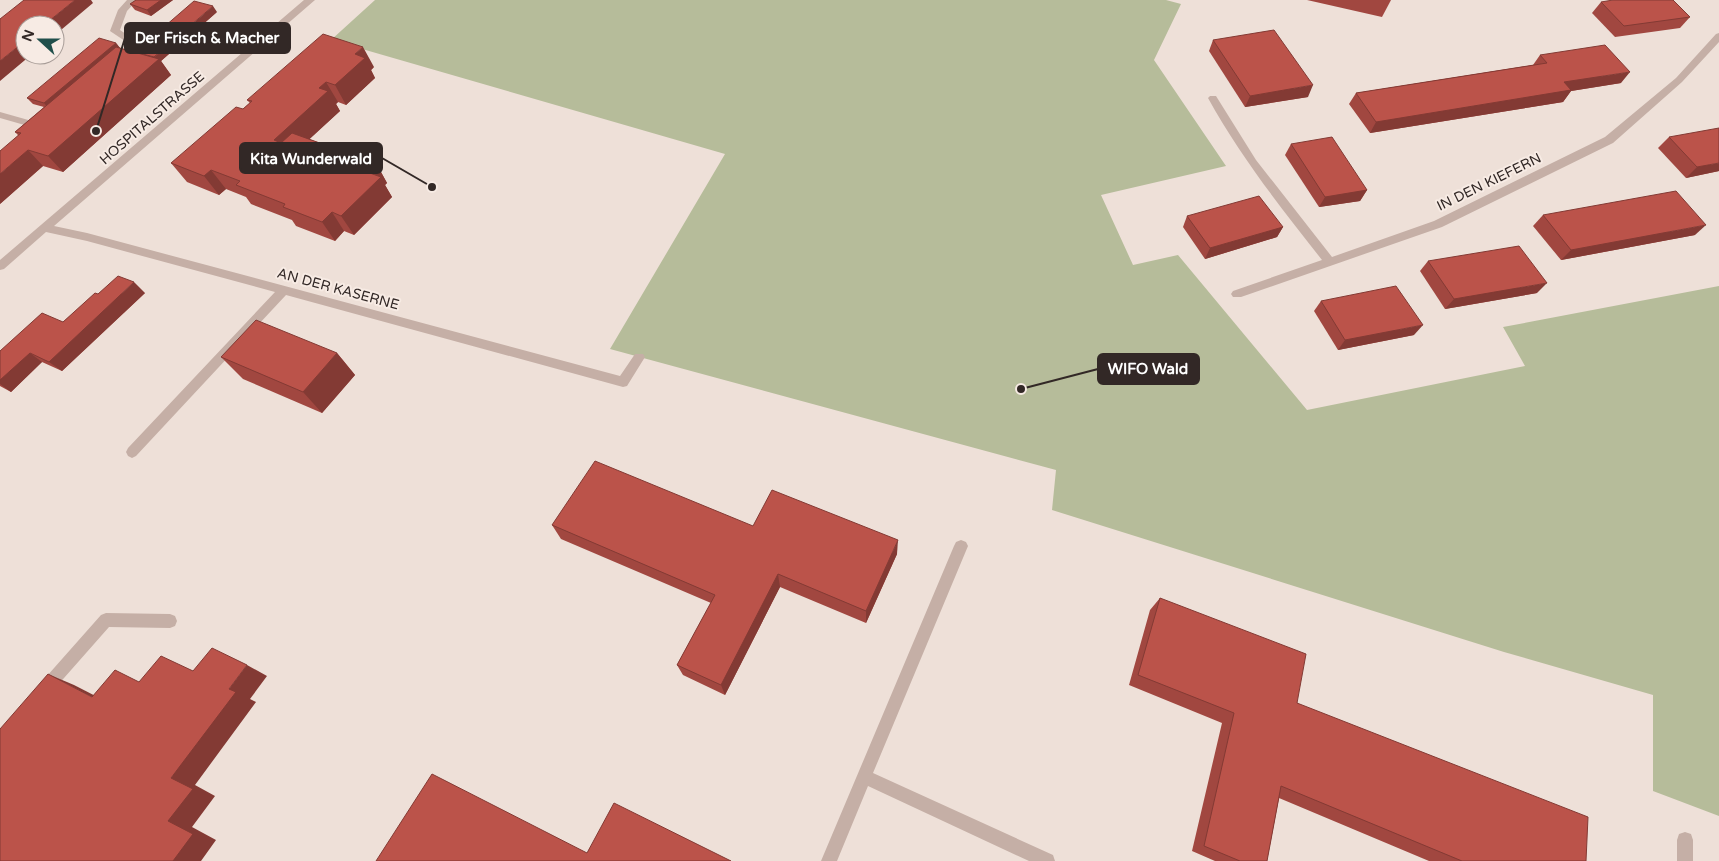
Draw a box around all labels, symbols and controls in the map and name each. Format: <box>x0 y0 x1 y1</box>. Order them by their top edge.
north arrow <box>15 15 65 65</box>
callout: Der Frisch & Macher <box>125 23 290 53</box>
text: N <box>18 27 38 44</box>
text: Der Frisch & Macher <box>135 29 280 47</box>
street label: HOSPITALSTRASSE <box>96 68 208 168</box>
callout: Kita Wunderwald <box>240 143 382 173</box>
street label: IN DEN KIEFERN <box>1434 149 1544 215</box>
text: Kita Wunderwald <box>250 150 372 168</box>
street label: AN DER KASERNE <box>275 265 401 313</box>
callout: WIFO Wald <box>1098 354 1199 384</box>
text: WIFO Wald <box>1108 360 1188 378</box>

